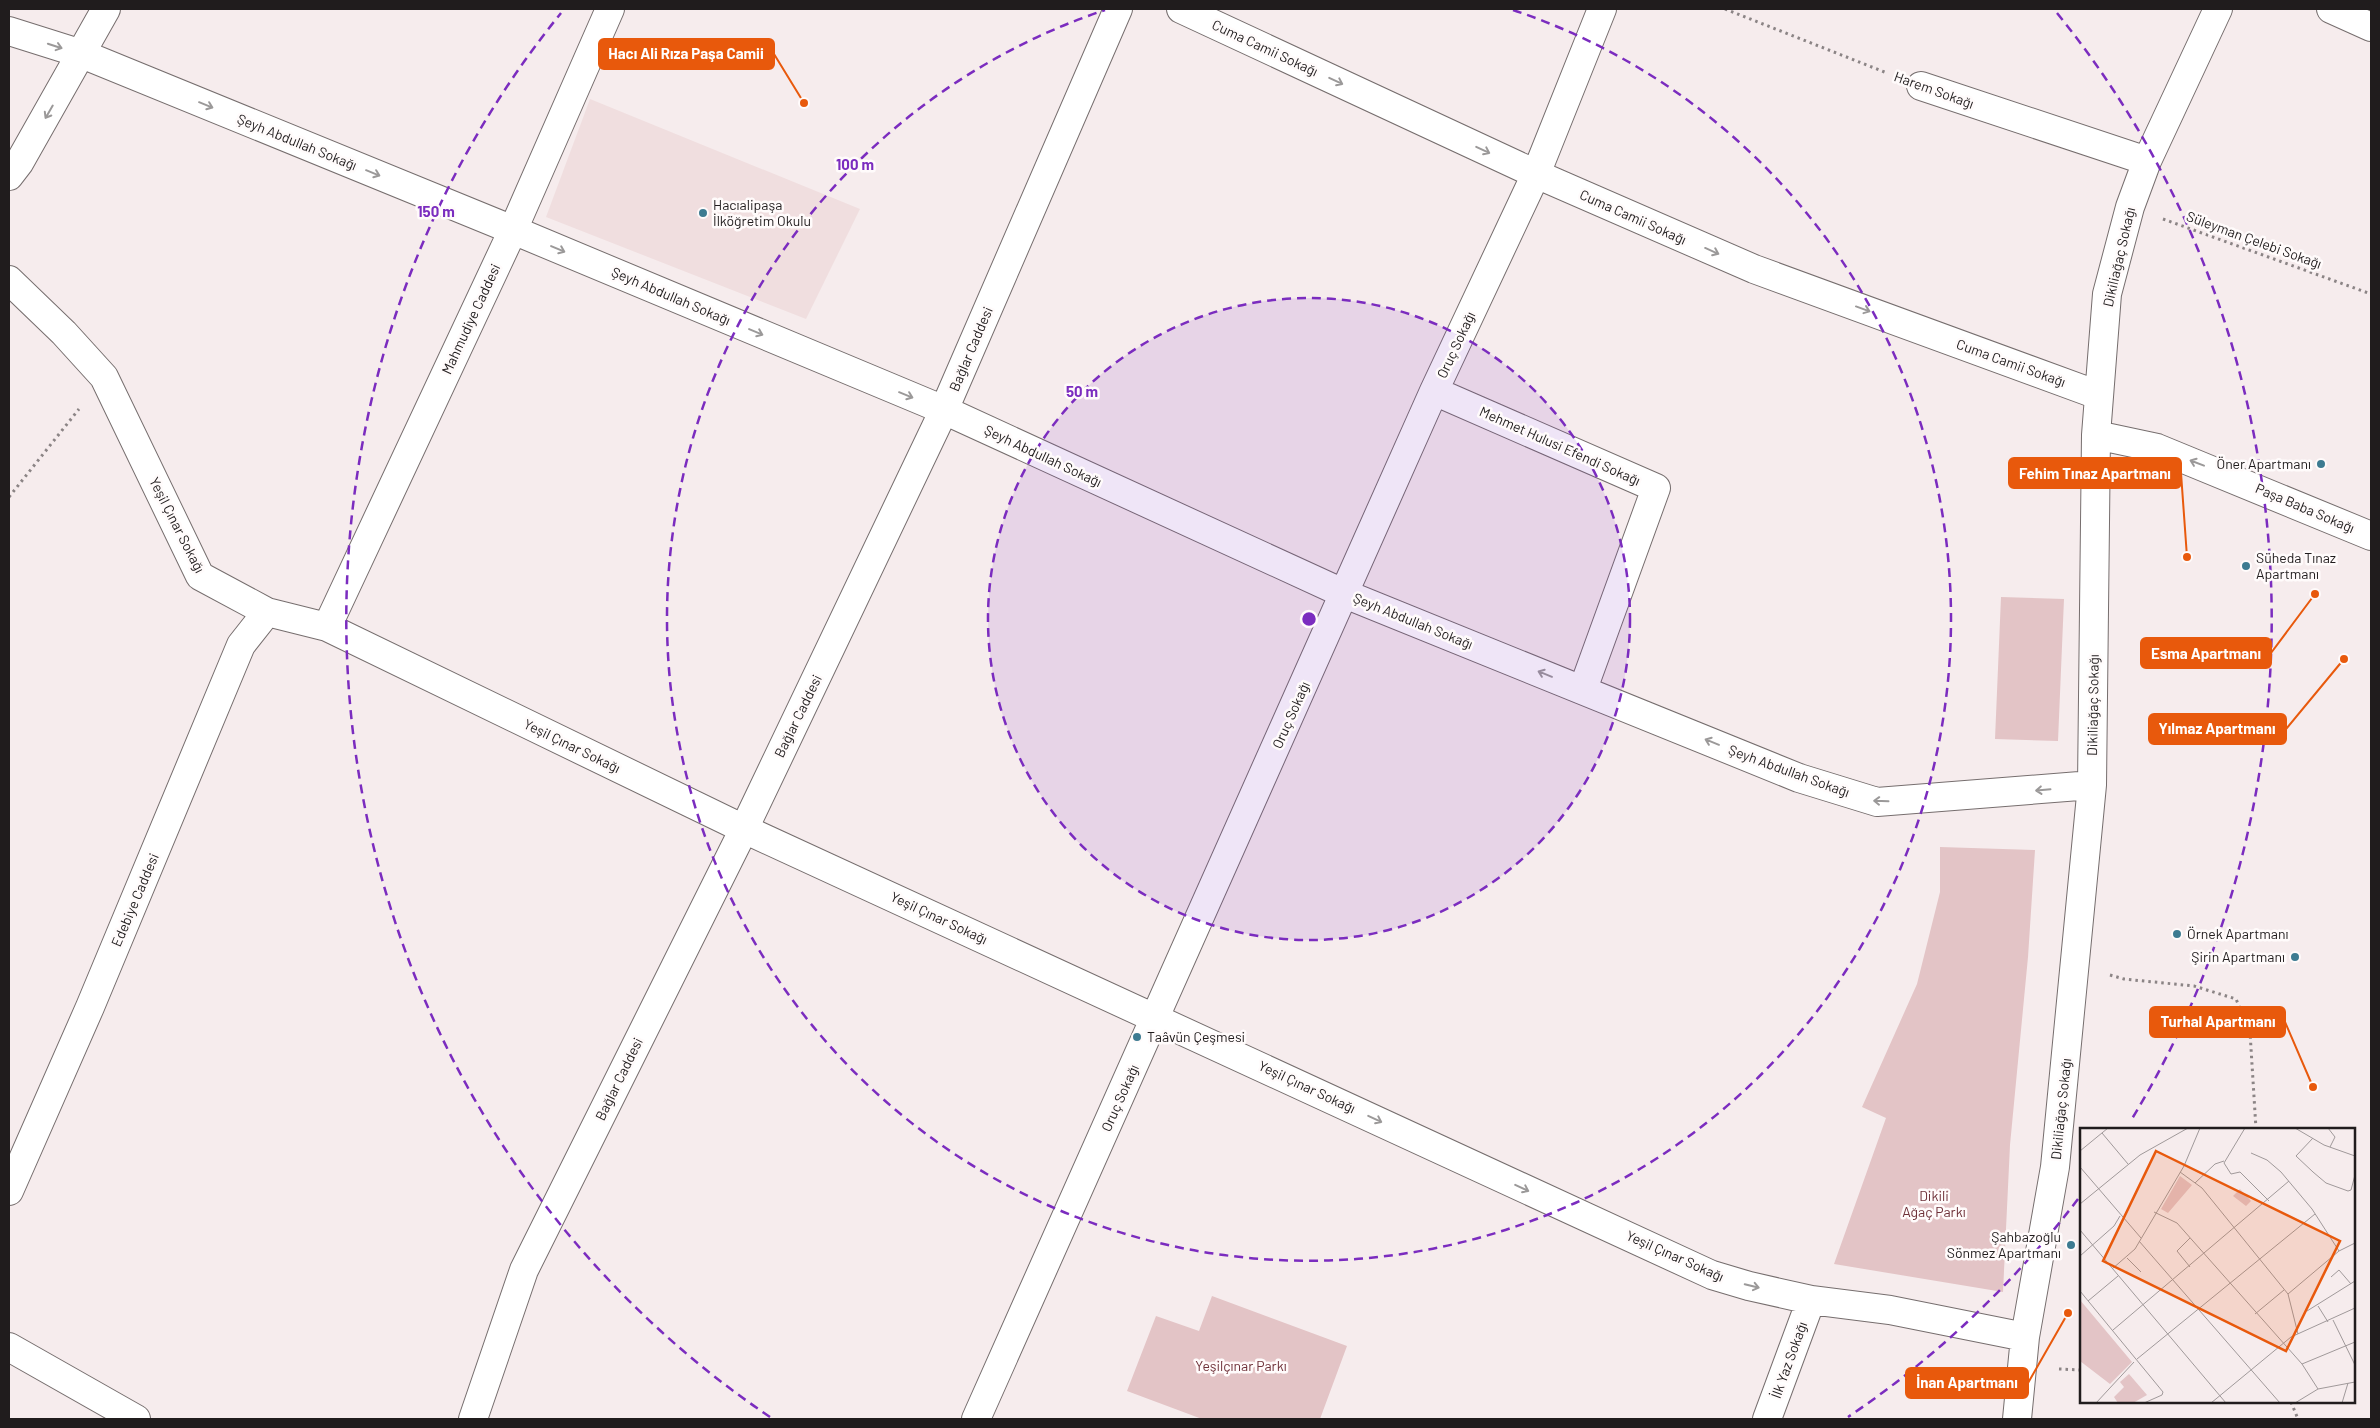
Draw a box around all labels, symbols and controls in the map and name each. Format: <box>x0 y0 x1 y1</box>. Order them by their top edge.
street label: Cuma Camii Sokağı <box>1210 16 1321 80</box>
callout: Hacı Ali Rıza Paşa Camii <box>599 39 774 69</box>
one-way arrow <box>47 42 63 51</box>
text: Hacı Ali Rıza Paşa Camii <box>608 44 764 62</box>
street label: Harem Sokağı <box>1892 67 1976 112</box>
one-way arrow <box>1328 77 1343 86</box>
one-way arrow <box>198 101 214 110</box>
one-way arrow <box>43 104 53 118</box>
street label: Şeyh Abdullah Sokağı <box>235 110 360 173</box>
one-way arrow <box>1475 145 1490 155</box>
text: 100 m <box>836 155 874 173</box>
one-way arrow <box>365 169 380 178</box>
street label: Cuma Camii Sokağı <box>1577 185 1689 248</box>
place label: Hacıalipaşa İlköğretim Okulu <box>713 196 811 229</box>
text: 150 m <box>417 202 455 220</box>
street label: Dikiliağaç Sokağı <box>2099 205 2138 308</box>
marker: Hacıalipaşa İlköğretim Okulu <box>697 207 709 219</box>
street label: Süleyman Çelebi Sokağı <box>2184 207 2324 272</box>
one-way arrow <box>550 244 565 254</box>
one-way arrow <box>1704 246 1719 256</box>
street label: Mahmudiye Caddesi <box>437 261 504 377</box>
street label: Şeyh Abdullah Sokağı <box>609 263 733 328</box>
street label: Bağlar Caddesi <box>945 304 996 394</box>
one-way arrow <box>1855 305 1871 314</box>
street label: Oruç Sokağı <box>1433 309 1478 381</box>
one-way arrow <box>748 327 763 337</box>
street label: Cuma Camii Sokağı <box>1954 335 2068 390</box>
text: 50 m <box>1066 382 1098 400</box>
one-way arrow <box>898 390 913 400</box>
street label: Mehmet Hulusi Efendi Sokağı <box>1477 402 1643 489</box>
street label: Şeyh Abdullah Sokağı <box>982 421 1105 490</box>
place label: Öner Apartmanı <box>2216 455 2311 472</box>
callout: Fehim Tınaz Apartmanı <box>2009 458 2181 488</box>
one-way arrow <box>2190 458 2205 467</box>
marker: Öner Apartmanı <box>2315 458 2327 470</box>
text: Fehim Tınaz Apartmanı <box>2019 464 2171 482</box>
street label: Yeşil Çınar Sokağı <box>146 474 209 575</box>
street label: Paşa Baba Sokağı <box>2253 479 2357 536</box>
place label: Süheda Tınaz Apartmanı <box>2256 549 2336 582</box>
marker: Süheda Tınaz Apartmanı <box>2240 560 2252 572</box>
street label: Şeyh Abdullah Sokağı <box>1351 589 1476 652</box>
centre of rings <box>1300 610 1318 628</box>
callout: Esma Apartmanı <box>2141 638 2271 668</box>
text: Esma Apartmanı <box>2151 644 2261 662</box>
street label: Dikiliağaç Sokağı <box>2083 654 2102 756</box>
one-way arrow <box>1538 669 1554 678</box>
street label: Bağlar Caddesi <box>770 672 825 760</box>
street label: Oruç Sokağı <box>1268 679 1313 751</box>
callout: Yılmaz Apartmanı <box>2149 714 2286 744</box>
street label: Yeşil Çınar Sokağı <box>521 715 623 776</box>
text: Yılmaz Apartmanı <box>2158 719 2276 737</box>
one-way arrow <box>1705 737 1720 746</box>
street label: Şeyh Abdullah Sokağı <box>1726 741 1852 800</box>
one-way arrow <box>2036 785 2052 794</box>
one-way arrow <box>1874 797 1890 806</box>
street label: Edebiye Caddesi <box>107 851 162 949</box>
street label: Yeşil Çınar Sokağı <box>888 888 990 947</box>
place label: Örnek Apartmanı <box>2187 925 2289 942</box>
marker: Örnek Apartmanı <box>2171 928 2183 940</box>
place label: Şirin Apartmanı <box>2191 948 2285 965</box>
marker: Şirin Apartmanı <box>2289 951 2301 963</box>
callout: Turhal Apartmanı <box>2150 1007 2285 1037</box>
text: Turhal Apartmanı <box>2160 1012 2276 1030</box>
place label: Taâvün Çeşmesi <box>1147 1028 1245 1045</box>
marker: Taâvün Çeşmesi <box>1131 1031 1143 1043</box>
street label: Bağlar Caddesi <box>591 1035 646 1123</box>
street label: Yeşil Çınar Sokağı <box>1256 1057 1358 1116</box>
street label: Dikiliağaç Sokağı <box>2047 1057 2074 1160</box>
street label: Oruç Sokağı <box>1097 1062 1142 1134</box>
one-way arrow <box>1367 1115 1382 1124</box>
inset map <box>2080 1128 2355 1403</box>
one-way arrow <box>1514 1183 1529 1193</box>
park label: Dikili Ağaç Parkı <box>1902 1187 1966 1220</box>
street label: Yeşil Çınar Sokağı <box>1624 1226 1727 1285</box>
place label: Şahbazoğlu Sönmez Apartmanı <box>1947 1228 2061 1261</box>
marker: Şahbazoğlu Sönmez Apartmanı <box>2065 1239 2077 1251</box>
one-way arrow <box>1743 1282 1759 1292</box>
street label: İlk Yaz Sokağı <box>1767 1319 1810 1401</box>
park label: Yeşilçınar Parkı <box>1195 1357 1287 1374</box>
callout: İnan Apartmanı <box>1906 1368 2028 1398</box>
text: İnan Apartmanı <box>1916 1373 2018 1391</box>

